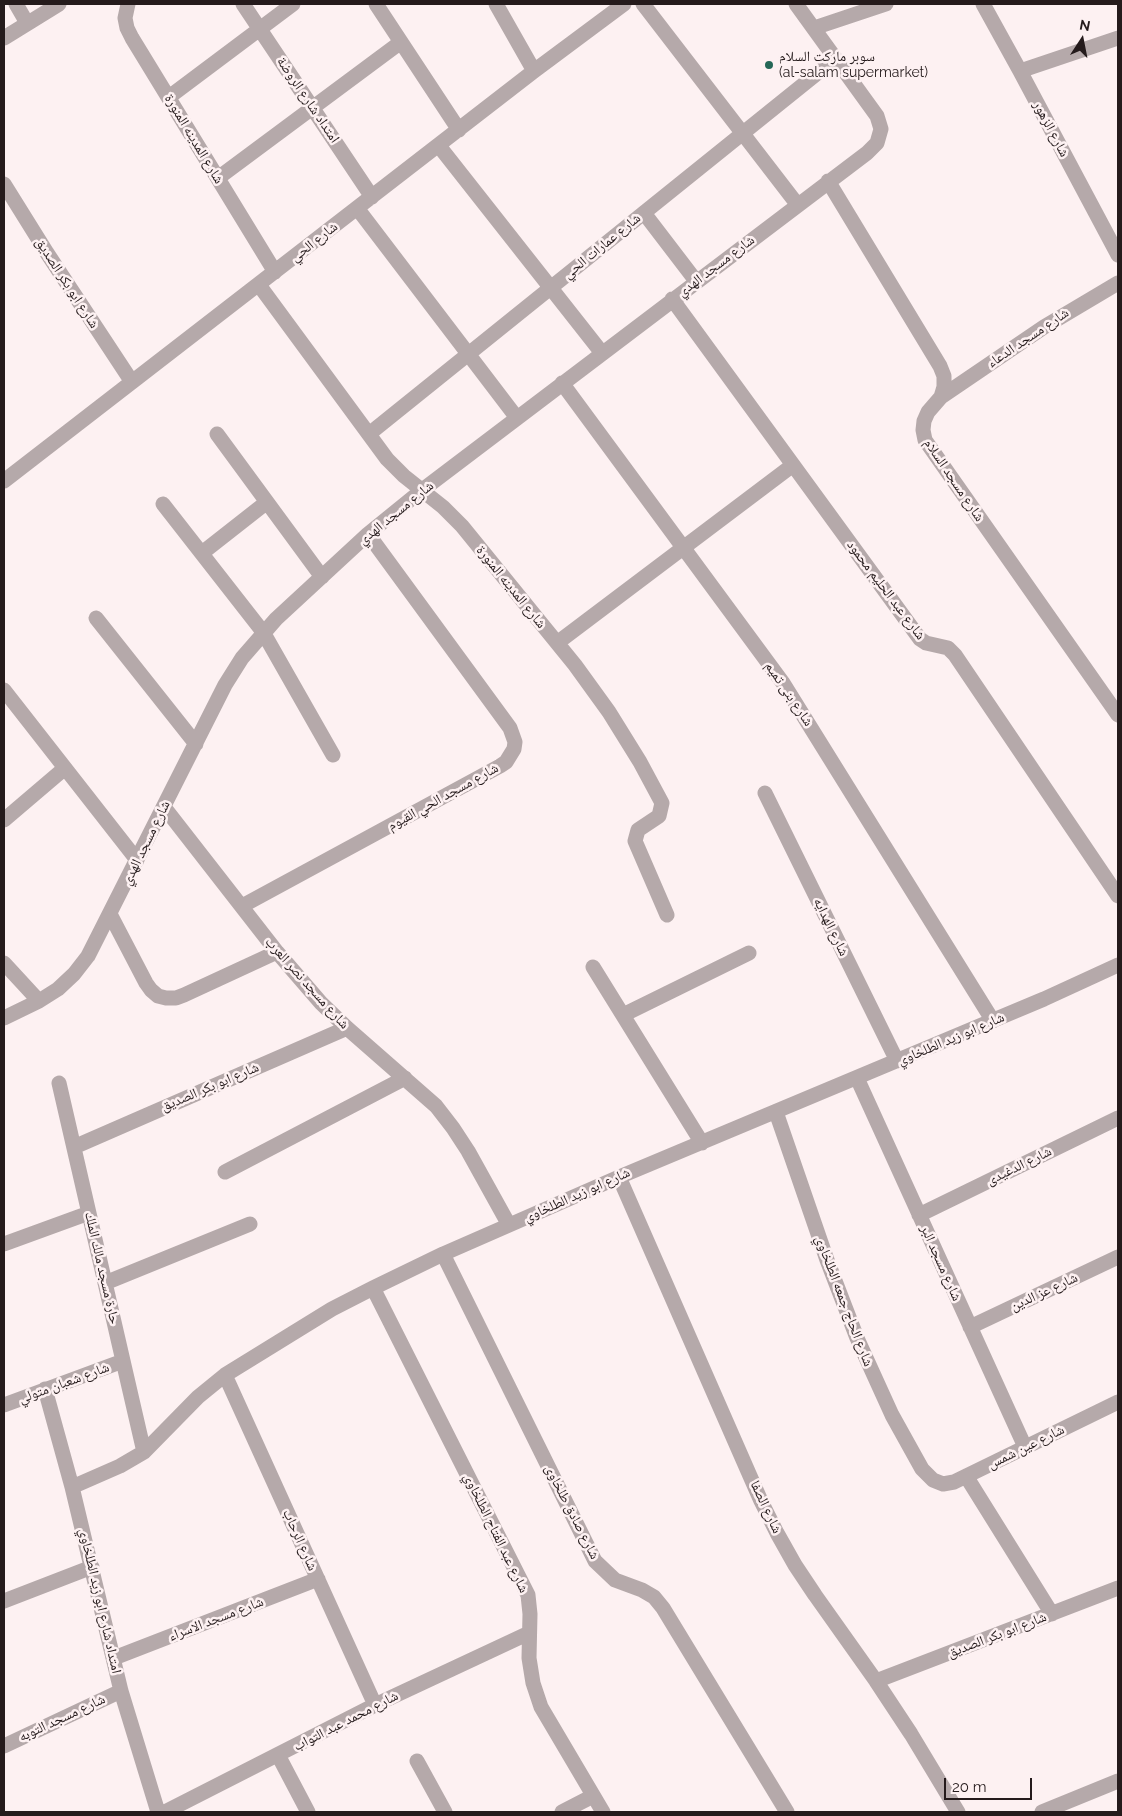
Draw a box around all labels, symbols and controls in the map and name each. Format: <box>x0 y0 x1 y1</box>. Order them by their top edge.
north arrow <box>1057 15 1107 65</box>
text: N <box>1078 16 1092 34</box>
place label: سوبر ماركت السلام (al-salam supermarket) <box>779 49 928 82</box>
street label: امتداد شارع الروضة <box>273 54 343 146</box>
marker: سوبر ماركت السلام (al-salam supermarket) <box>763 59 775 71</box>
street label: شارع المدينه المنورة <box>161 91 227 187</box>
street label: شارع الزهور <box>1029 98 1073 160</box>
street label: شارع عمارات الحي <box>560 210 644 282</box>
street label: شارع الحي <box>287 218 341 266</box>
street label: شارع مسجد الهدي <box>674 232 758 300</box>
street label: شارع ابو بكر الصديق <box>31 235 103 331</box>
street label: شارع مسجد الدعاء <box>984 304 1072 372</box>
street label: شارع مسجد السلام <box>920 435 988 525</box>
street label: شارع مسجد الهدي <box>355 477 437 549</box>
street label: شارع عبد الحليم محمود <box>843 537 929 643</box>
street label: شارع المدينه المنورة <box>473 542 549 632</box>
street label: شارع بنى تميم <box>761 658 817 730</box>
street label: شارع مسجد الحي القيوم <box>385 760 501 834</box>
street label: شارع مسجد الهدي <box>118 798 174 888</box>
street label: شارع الهدايه <box>810 895 852 959</box>
street label: شارع مسجد نصر العرب <box>261 934 353 1032</box>
street label: شارع ابو زيد الطلخاوي <box>895 1009 1007 1069</box>
street label: شارع ابو بكر الصديق <box>159 1059 261 1115</box>
street label: شارع الدغيدى <box>984 1143 1054 1189</box>
street label: شارع ابو زيد الطلخاوي <box>521 1164 633 1226</box>
street label: حارة مسجد مالك الملك <box>81 1210 123 1326</box>
street label: شارع مسجد البر <box>917 1222 965 1304</box>
street label: شارع الحاج جمعه الطلخاوي <box>811 1233 877 1369</box>
street label: شارع عز الدين <box>1008 1269 1080 1315</box>
street label: شارع شعبان متولي <box>16 1359 112 1407</box>
street label: شارع عين شمس <box>985 1421 1067 1473</box>
street label: شارع صادق طلخاوى <box>541 1462 603 1562</box>
street label: شارع عبد الفتاح الطلخاوي <box>460 1470 532 1596</box>
street label: شارع الصفا <box>746 1478 786 1536</box>
street label: شارع الرحاب <box>279 1507 321 1573</box>
street label: امتداد شارع ابو زيد الطلخاوي <box>75 1527 125 1675</box>
street label: شارع مسجد الاسراء <box>166 1593 266 1645</box>
street label: شارع ابو بكر الصديق <box>945 1608 1049 1662</box>
street label: شارع محمد عبد التواب <box>291 1687 401 1755</box>
street label: شارع مسجد التوبه <box>16 1691 108 1745</box>
scale bar <box>947 1768 1034 1800</box>
text: 20 m <box>952 1778 987 1796</box>

